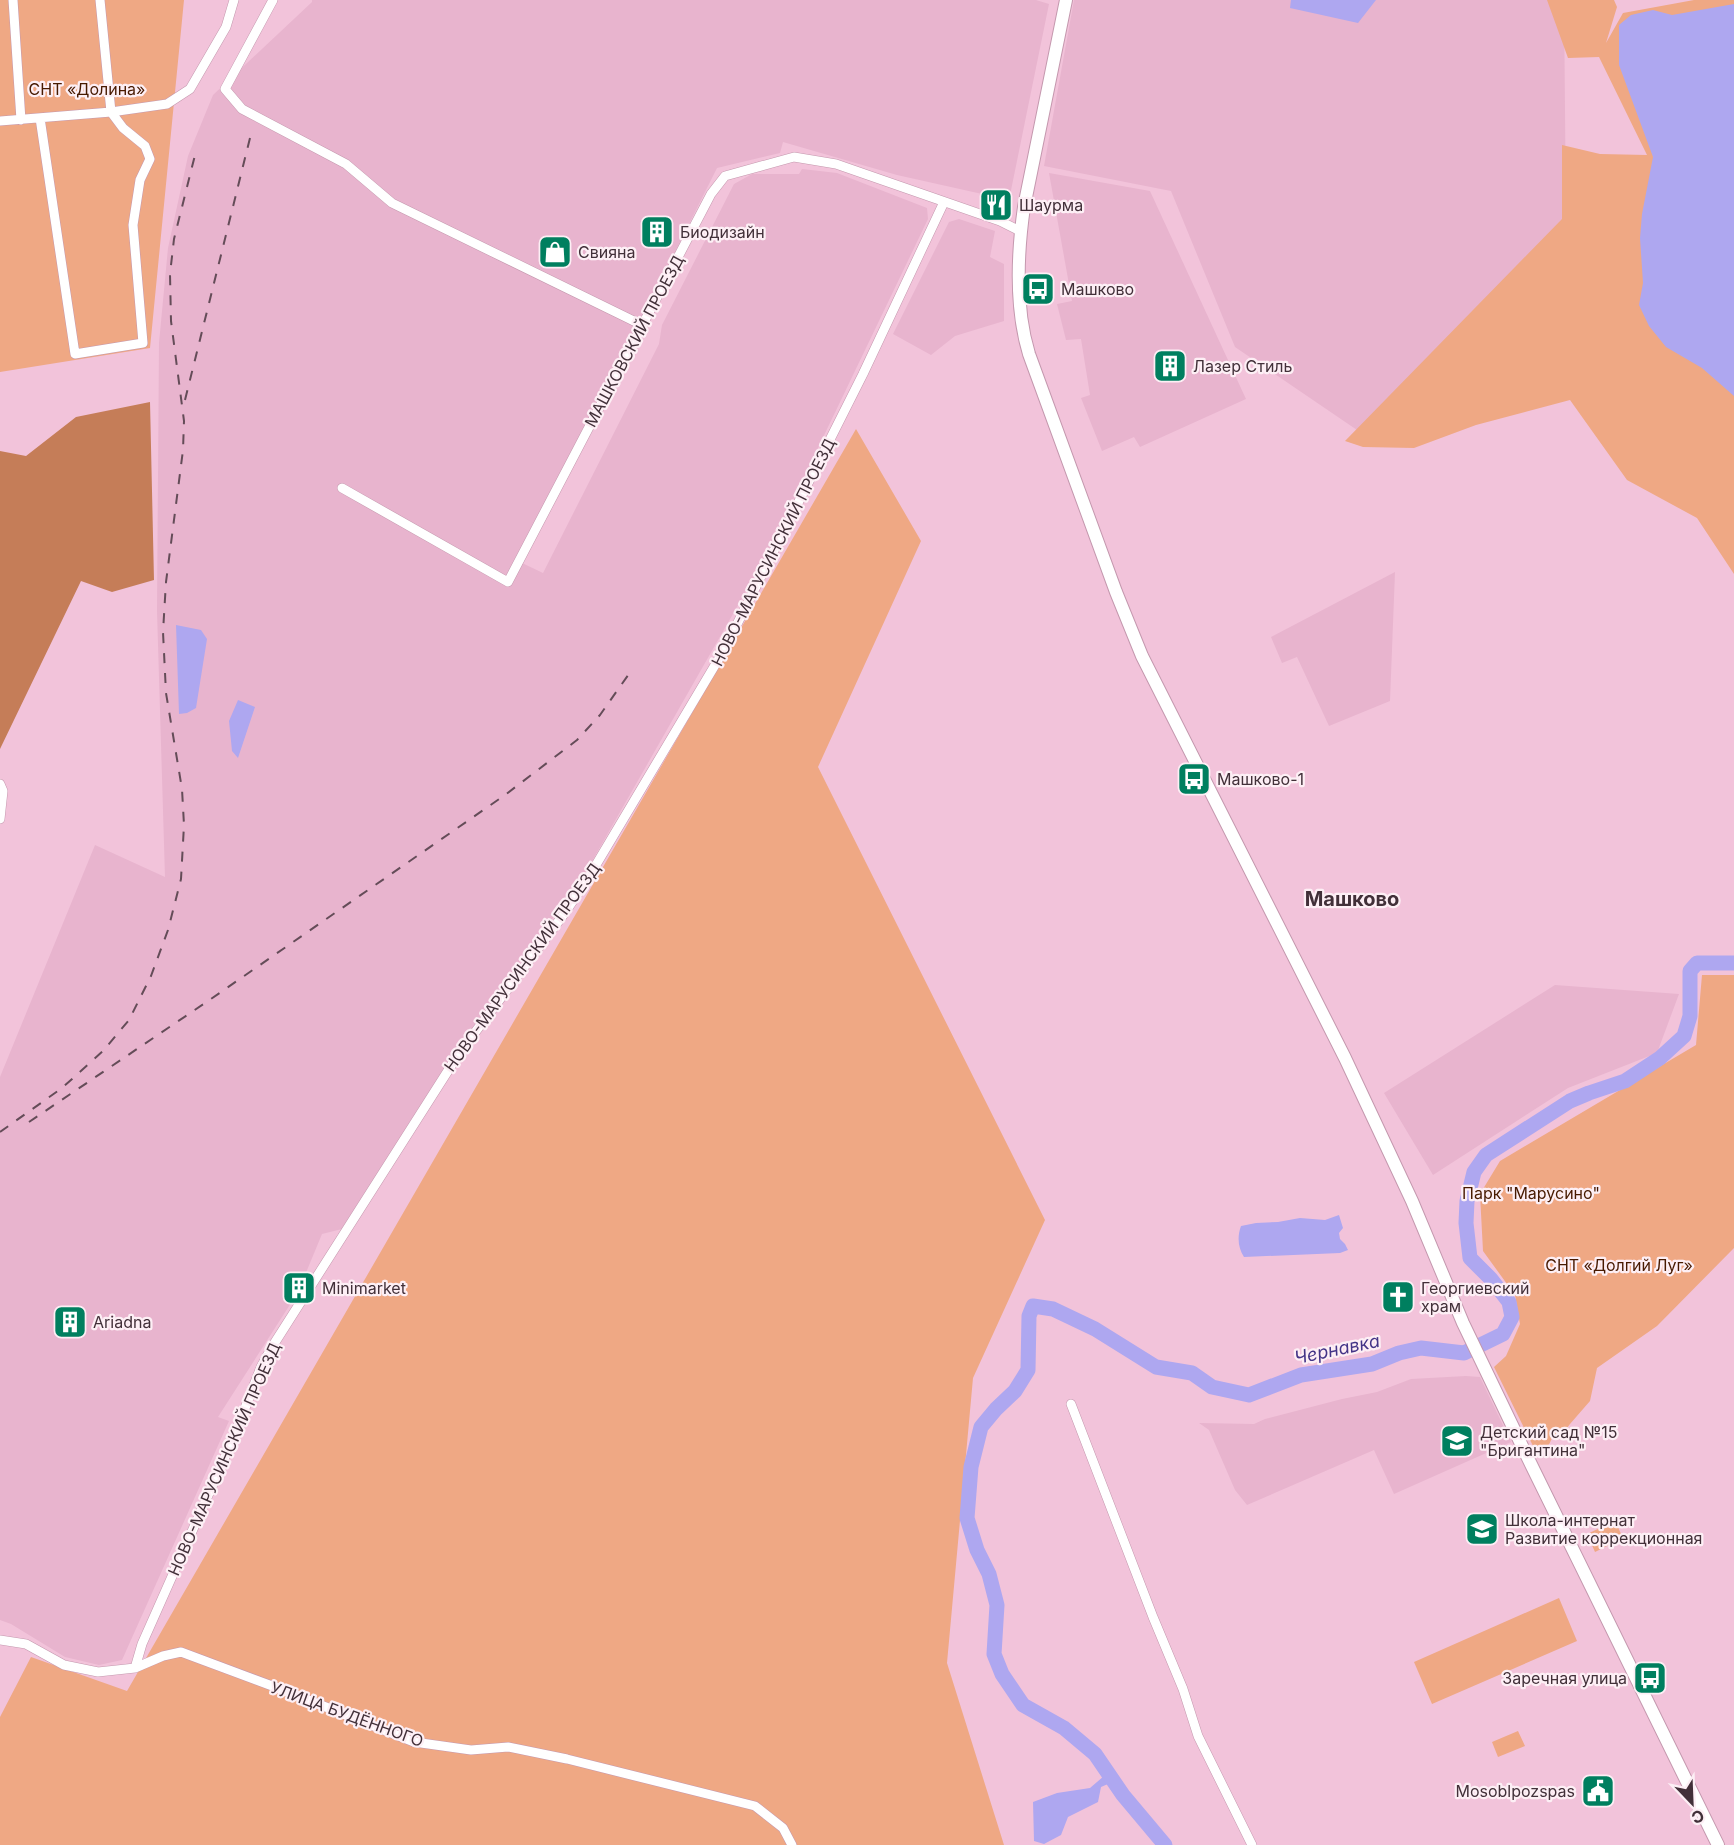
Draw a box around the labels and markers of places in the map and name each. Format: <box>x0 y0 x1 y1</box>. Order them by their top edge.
restaurant icon: Шаурма <box>978 187 1014 223</box>
place label: Шаурма <box>1019 195 1083 215</box>
building icon: Биодизайн <box>639 214 675 250</box>
place label: Биодизайн <box>680 222 765 242</box>
shop icon: Свияна <box>537 234 573 270</box>
place label: Свияна <box>578 242 636 262</box>
bus stop icon: Машково <box>1020 271 1056 307</box>
place label: Машково <box>1061 279 1134 299</box>
building icon: Лазер Стиль <box>1152 348 1188 384</box>
place label: Лазер Стиль <box>1193 356 1293 376</box>
bus stop icon: Машково-1 <box>1176 761 1212 797</box>
place label: Машково-1 <box>1217 769 1304 789</box>
building icon: Minimarket <box>281 1270 317 1306</box>
place label: Minimarket <box>322 1278 406 1298</box>
place label: Георгиевский храм <box>1421 1278 1530 1316</box>
church icon: Георгиевский храм <box>1380 1279 1416 1315</box>
building icon: Ariadna <box>52 1304 88 1340</box>
place label: Ariadna <box>93 1312 151 1332</box>
place label: Детский сад №15 "Бригантина" <box>1480 1422 1617 1460</box>
school or university icon: Детский сад №15 "Бригантина" <box>1439 1423 1475 1459</box>
place label: Школа-интернат Развитие коррекционная <box>1505 1510 1702 1548</box>
school or university icon: Школа-интернат Развитие коррекционная <box>1464 1511 1500 1547</box>
bus stop icon: Заречная улица <box>1632 1660 1668 1696</box>
place label: Заречная улица <box>1502 1668 1627 1688</box>
public building icon: Mosoblpozspas <box>1580 1773 1616 1809</box>
place label: Mosoblpozspas <box>1455 1781 1575 1801</box>

